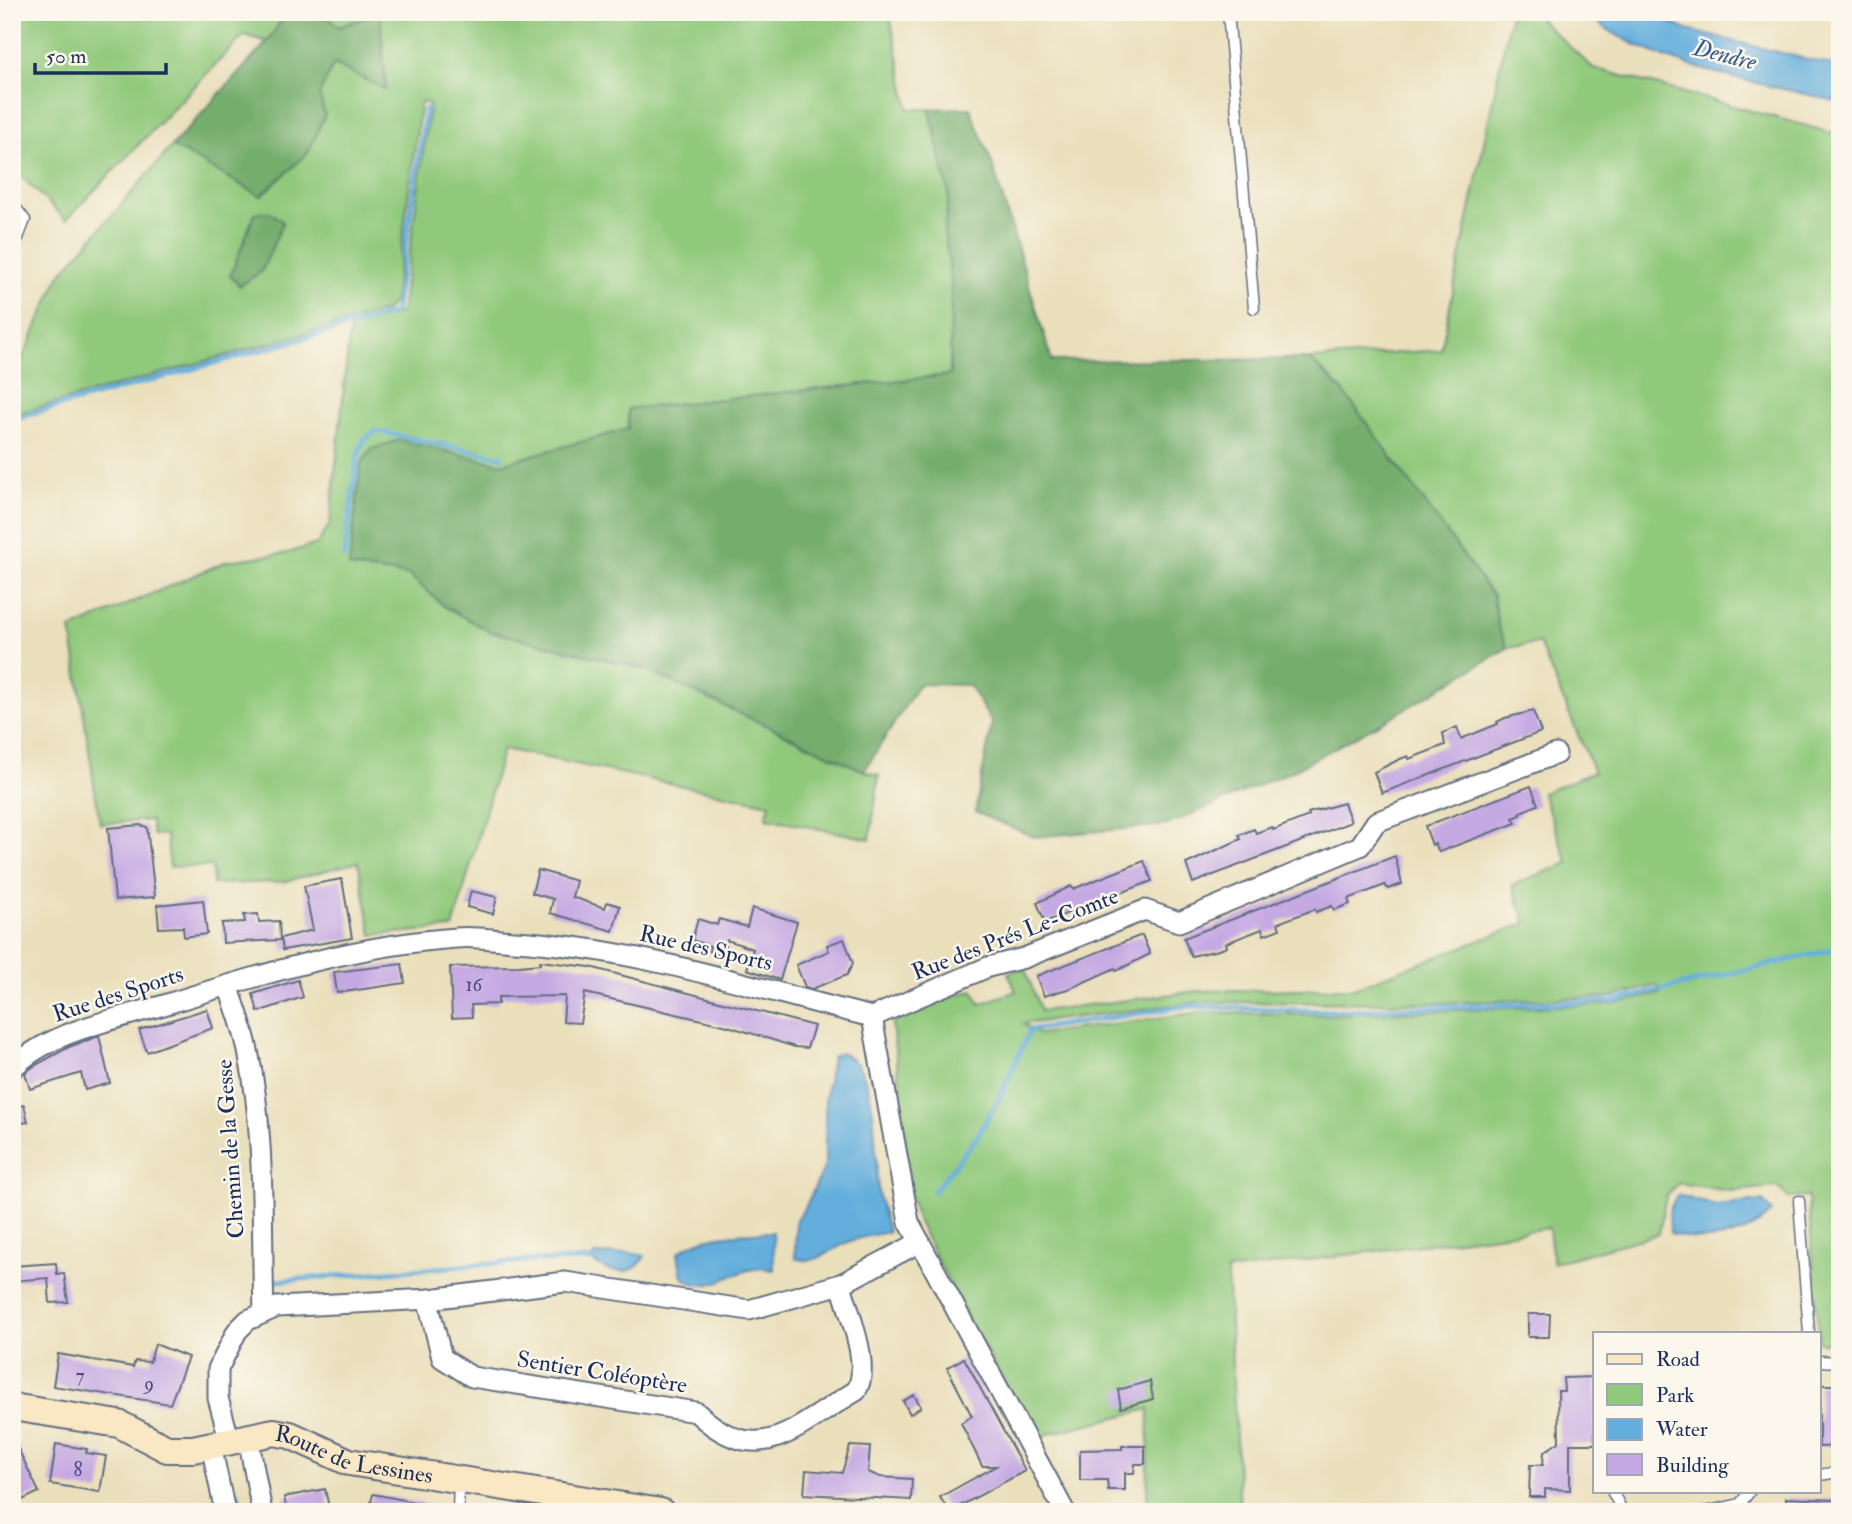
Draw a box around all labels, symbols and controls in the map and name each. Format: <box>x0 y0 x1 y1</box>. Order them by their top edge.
scale bar <box>35 32 166 76</box>
water label: Dendre <box>1689 32 1761 78</box>
text: 50 m <box>46 43 87 70</box>
street label: Rue des Prés Le-Comte <box>908 881 1123 987</box>
street label: Rue des Sports <box>636 919 775 978</box>
street label: Rue des Sports <box>49 959 187 1030</box>
house number: 16 <box>466 973 484 997</box>
street label: Chemin de la Gesse <box>209 1058 251 1240</box>
legend <box>1593 1332 1820 1492</box>
street label: Sentier Coléoptère <box>515 1344 689 1401</box>
text: Road <box>1656 1346 1701 1373</box>
house number: 7 <box>76 1364 85 1388</box>
house number: 9 <box>142 1372 154 1396</box>
text: Park <box>1656 1382 1694 1409</box>
text: Water <box>1655 1416 1708 1443</box>
street label: Route de Lessines <box>273 1418 435 1490</box>
text: Building <box>1656 1452 1729 1479</box>
house number: 8 <box>74 1458 83 1482</box>

